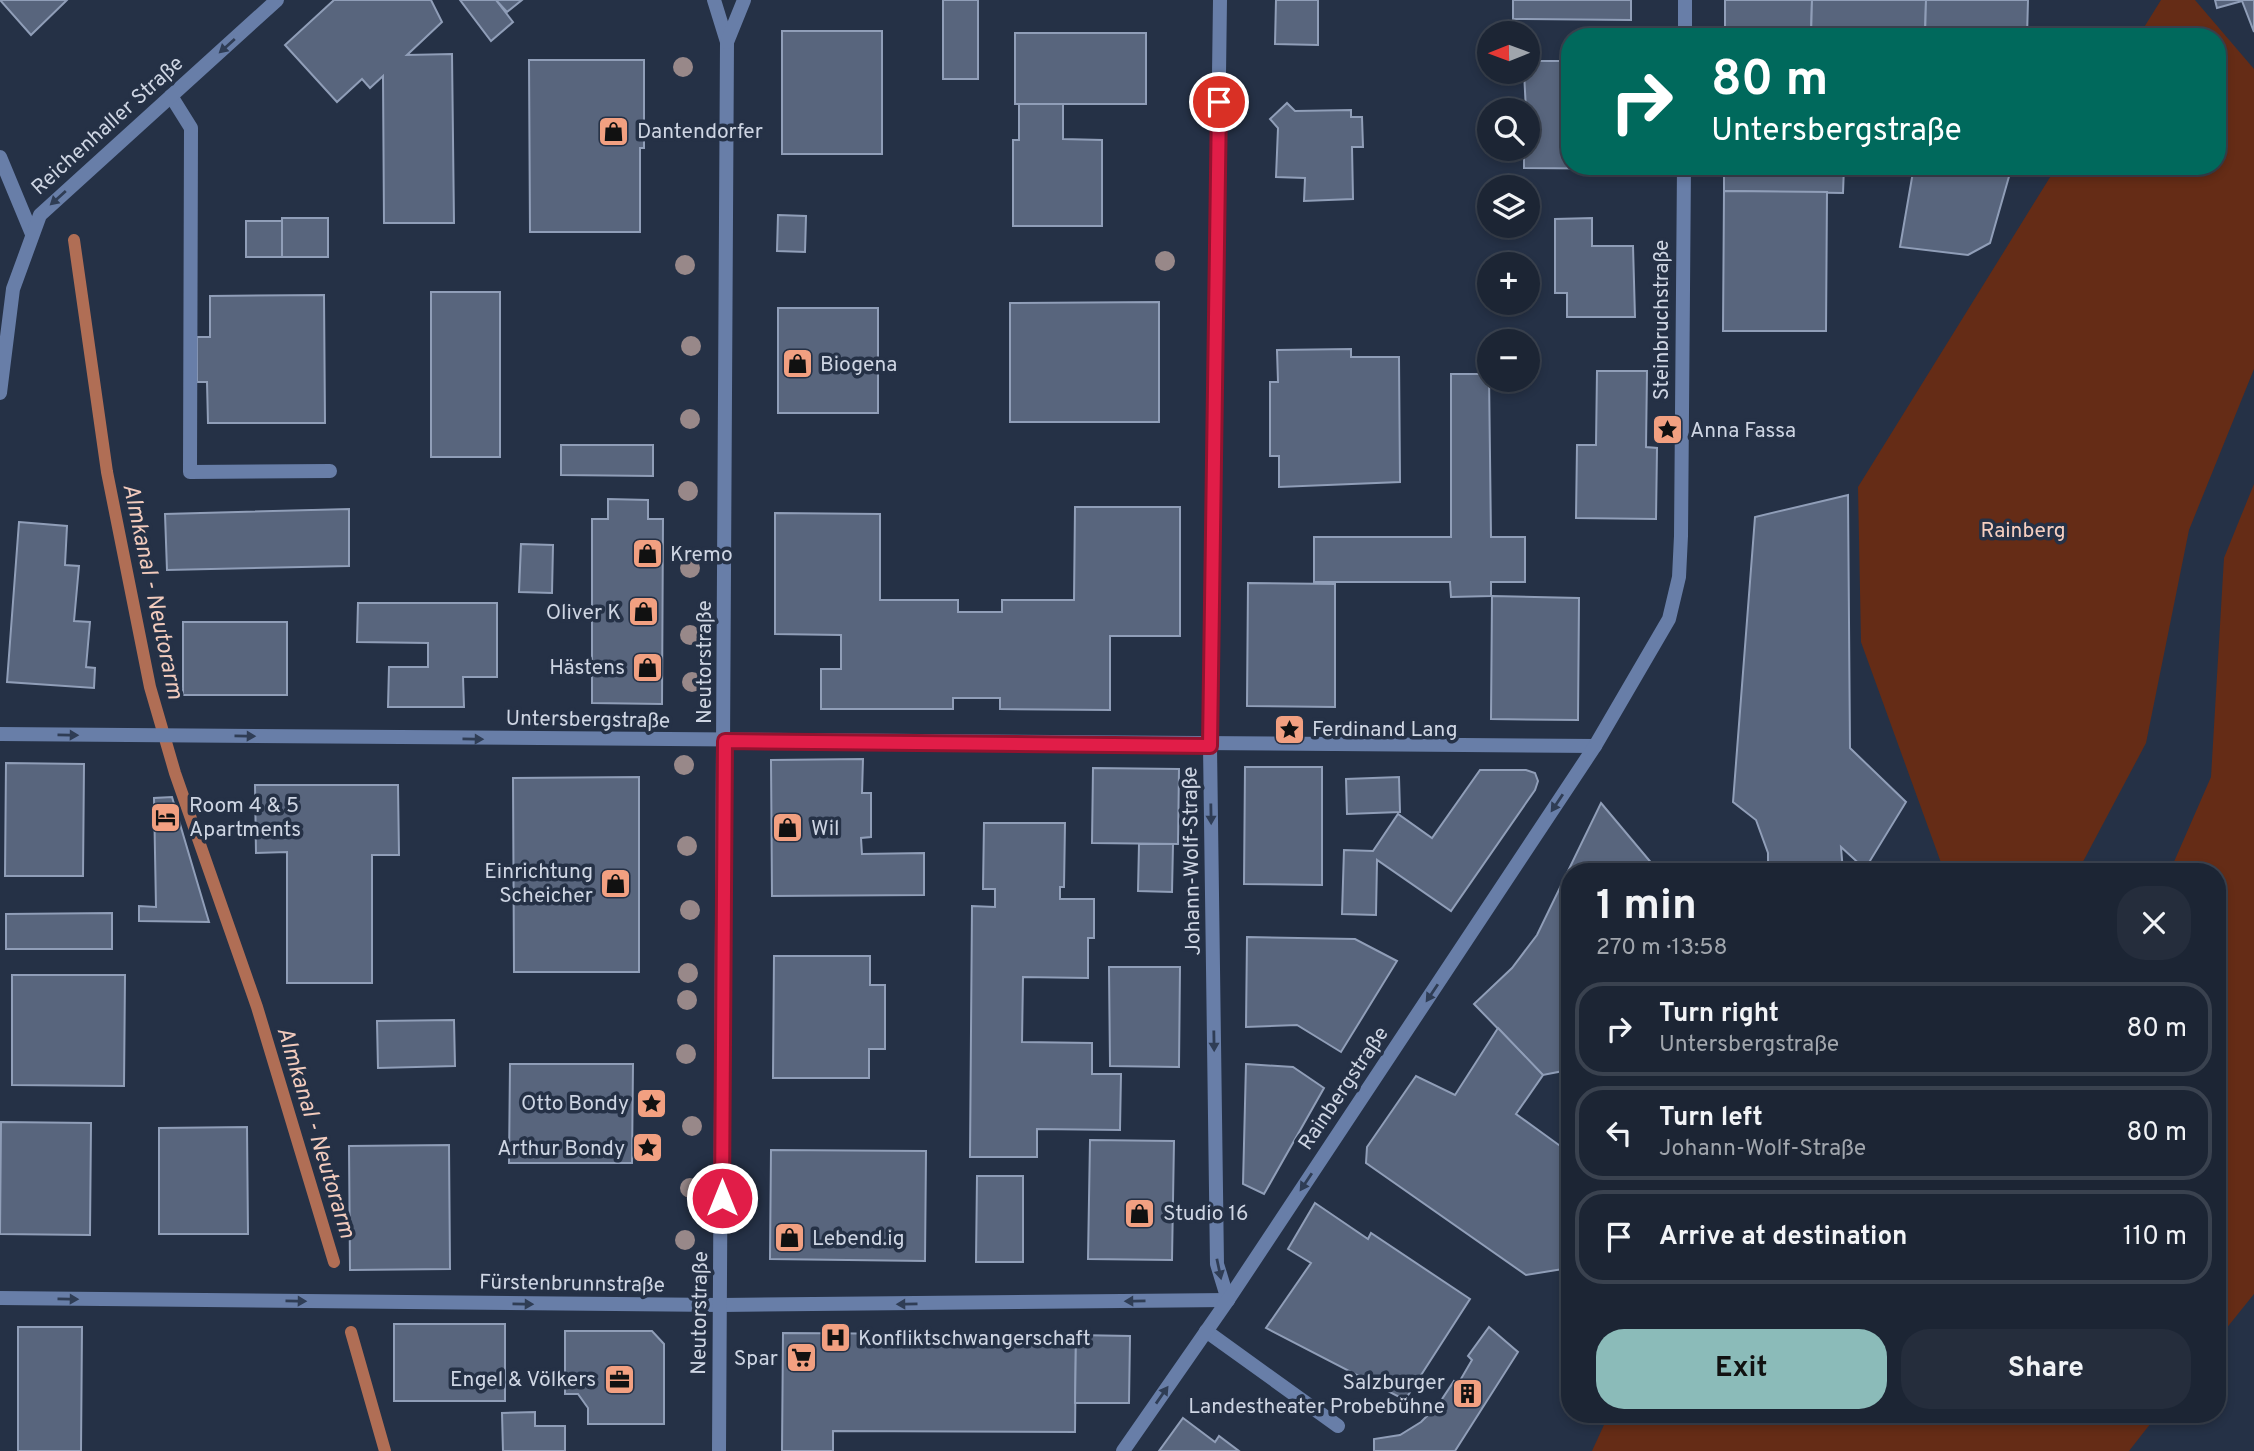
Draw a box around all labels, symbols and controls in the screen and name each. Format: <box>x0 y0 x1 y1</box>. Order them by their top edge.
north arrow <box>1477 21 1540 84</box>
map controls <box>1477 21 1540 392</box>
one-way arrow <box>218 38 236 54</box>
street label: Reichenhaller Straße <box>26 51 190 202</box>
text: 80 m <box>1711 51 1828 113</box>
icon: right <box>1596 56 1687 147</box>
pin <box>1189 72 1249 132</box>
icon: arrive <box>1200 83 1238 121</box>
button: search <box>1477 98 1540 161</box>
text: Untersbergstraße <box>1711 112 1962 152</box>
shop icon: Dantendorfer <box>597 114 631 148</box>
place label: Dantendorfer <box>637 119 763 146</box>
button: layers <box>1477 175 1540 238</box>
one-way arrow <box>49 190 67 206</box>
street label: Steinbruchstraße <box>1649 240 1676 400</box>
button: + <box>1477 252 1540 315</box>
button: − <box>1477 329 1540 392</box>
shop icon: Biogena <box>780 347 814 381</box>
place label: Biogena <box>820 352 897 379</box>
place icon: Anna Fassa <box>1650 413 1684 447</box>
place label: Anna Fassa <box>1690 418 1796 445</box>
water label: Almkanal - Neutorarm <box>115 481 189 702</box>
park label: Rainberg <box>1980 518 2066 545</box>
shop icon: Kremo <box>630 537 664 571</box>
place label: Kremo <box>670 542 733 569</box>
shop icon: Oliver K <box>627 595 661 629</box>
place label: Oliver K <box>546 600 621 627</box>
street label: Neutorstraße <box>692 600 719 724</box>
shop icon: Hästens <box>631 650 665 684</box>
place label: Hästens <box>549 655 625 682</box>
street label: Untersbergstraße <box>505 706 670 735</box>
place icon: Ferdinand Lang <box>1272 712 1306 746</box>
place label: Ferdinand Lang <box>1312 717 1458 744</box>
one-way arrow <box>57 729 79 741</box>
one-way arrow <box>234 731 256 742</box>
one-way arrow <box>462 733 484 744</box>
street label: Johann-Wolf-Straße <box>1177 766 1208 956</box>
place label: Room 4 & 5 Apartments <box>189 793 301 844</box>
one-way arrow <box>1551 793 1564 813</box>
hotel icon: Room 4 & 5 Apartments <box>149 800 183 834</box>
one-way arrow <box>1205 803 1217 825</box>
shop icon: Wil <box>771 811 805 845</box>
place label: Wil <box>811 816 839 843</box>
place label: Einrichtung Scheicher <box>484 859 593 910</box>
shop icon: Einrichtung Scheicher <box>599 866 633 900</box>
text: 1 min <box>1596 881 1697 934</box>
button: close <box>2117 886 2191 960</box>
text: 270 m · 13:58 <box>1596 934 1728 963</box>
one-way arrow <box>1425 983 1438 1002</box>
text: Turn right <box>1659 998 1779 1031</box>
icon: right <box>1600 1010 1638 1048</box>
text: 80 m <box>2127 1013 2187 1046</box>
street label: Rainbergstraße <box>1293 1022 1396 1156</box>
water label: Almkanal - Neutorarm <box>269 1023 361 1242</box>
one-way arrow <box>1208 1031 1220 1053</box>
text: Untersbergstraße <box>1659 1031 1839 1060</box>
place icon: Otto Bondy <box>635 1086 669 1120</box>
place label: Otto Bondy <box>521 1091 629 1118</box>
text: Turn left <box>1659 1102 1763 1135</box>
icon: left <box>1600 1114 1638 1152</box>
text: 80 m <box>2127 1117 2187 1150</box>
place icon: Arthur Bondy <box>631 1131 665 1165</box>
text: Johann-Wolf-Straße <box>1659 1135 1866 1164</box>
place label: Arthur Bondy <box>497 1136 625 1163</box>
position arrow <box>685 1161 759 1235</box>
one-way arrow <box>1299 1173 1313 1191</box>
shop icon: Studio 16 <box>1123 1196 1157 1230</box>
place label: Studio 16 <box>1163 1201 1249 1228</box>
icon: arrive <box>1600 1218 1638 1256</box>
shop icon: Lebend.ig <box>772 1221 806 1255</box>
text: Arrive at destination <box>1659 1221 1907 1254</box>
text: 110 m <box>2123 1221 2187 1254</box>
place label: Lebend.ig <box>812 1226 905 1253</box>
street label: Neutorstraße <box>686 1251 715 1375</box>
one-way arrow <box>1214 1258 1225 1280</box>
street label: Fürstenbrunnstraße <box>479 1269 665 1300</box>
one-way arrow <box>57 1293 79 1305</box>
one-way arrow <box>285 1295 307 1307</box>
one-way arrow <box>1124 1295 1146 1307</box>
one-way arrow <box>512 1298 534 1309</box>
one-way arrow <box>896 1298 918 1309</box>
hospital icon: Konfliktschwangerschaft <box>818 1321 852 1355</box>
place label: Konfliktschwangerschaft <box>858 1326 1091 1353</box>
button: Exit <box>1596 1329 1887 1409</box>
button: Share <box>1901 1329 2191 1409</box>
supermarket icon: Spar <box>784 1341 818 1375</box>
place label: Spar <box>734 1346 778 1373</box>
office icon: Engel & Völkers <box>602 1362 636 1396</box>
place label: Engel & Völkers <box>450 1367 596 1394</box>
place label: Salzburger Landestheater Probebühne <box>1188 1370 1445 1421</box>
building icon: Salzburger Landestheater Probebühne <box>1451 1377 1485 1411</box>
one-way arrow <box>1155 1386 1169 1404</box>

